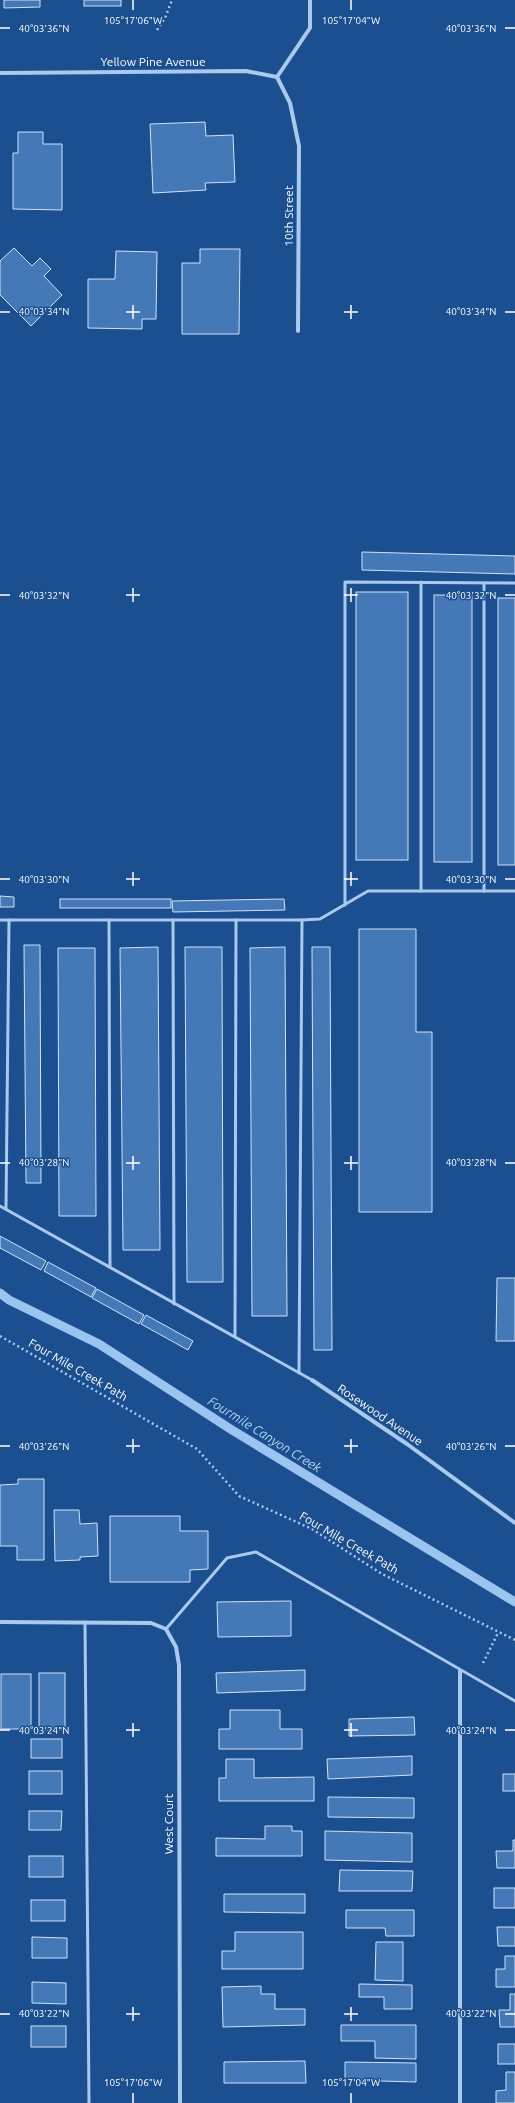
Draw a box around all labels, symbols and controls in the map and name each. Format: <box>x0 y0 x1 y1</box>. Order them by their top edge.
text: 105°17'06"W <box>104 15 162 26</box>
text: 105°17'04"W <box>322 15 380 26</box>
text: 40°03'36"N <box>19 23 69 34</box>
text: 40°03'36"N <box>446 23 496 34</box>
street label: Yellow Pine Avenue <box>100 55 206 68</box>
street label: 10th Street <box>282 185 295 247</box>
text: 40°03'34"N <box>19 306 69 317</box>
text: 40°03'34"N <box>446 306 496 317</box>
text: 40°03'32"N <box>19 590 69 601</box>
text: 40°03'32"N <box>446 590 496 601</box>
text: 40°03'30"N <box>19 874 69 885</box>
text: 40°03'30"N <box>446 874 496 885</box>
text: 40°03'28"N <box>19 1157 69 1168</box>
text: 40°03'28"N <box>446 1157 496 1168</box>
street label: Four Mile Creek Path <box>26 1336 130 1403</box>
street label: Rosewood Avenue <box>335 1381 425 1448</box>
water label: Fourmile Canyon Creek <box>206 1393 325 1475</box>
text: 40°03'26"N <box>19 1441 69 1452</box>
text: 40°03'26"N <box>446 1441 496 1452</box>
street label: Four Mile Creek Path <box>297 1509 401 1576</box>
text: 40°03'24"N <box>19 1725 69 1736</box>
text: 40°03'24"N <box>446 1725 496 1736</box>
street label: West Court <box>162 1793 175 1854</box>
text: 40°03'22"N <box>19 2008 69 2019</box>
text: 40°03'22"N <box>446 2008 496 2019</box>
text: 105°17'06"W <box>104 2077 162 2088</box>
text: 105°17'04"W <box>322 2077 380 2088</box>

